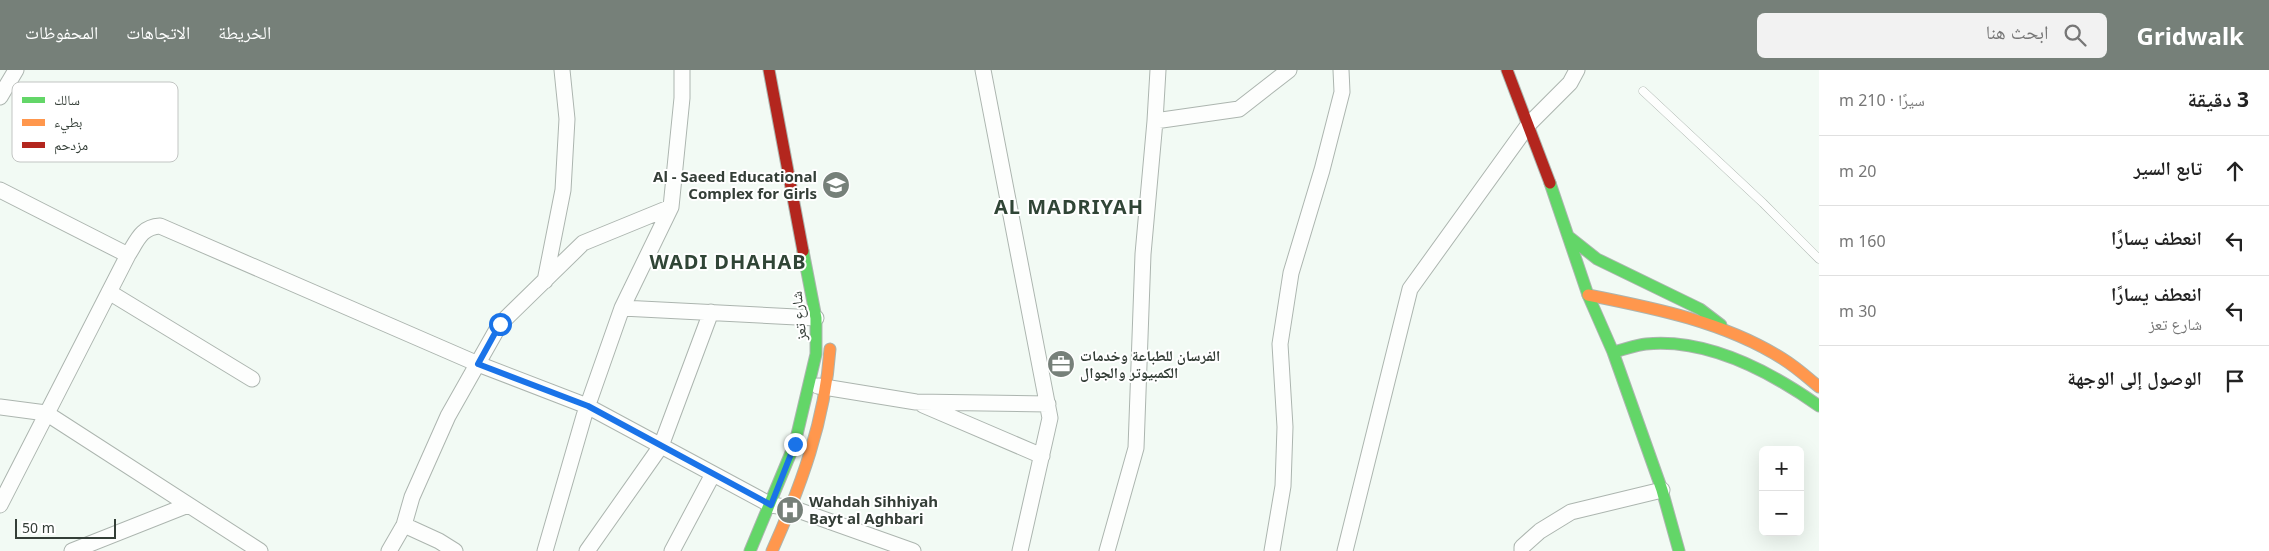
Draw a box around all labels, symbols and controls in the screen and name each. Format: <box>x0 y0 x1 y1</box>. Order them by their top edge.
search box <box>1757 13 2107 58</box>
text: ابحث هنا <box>1986 19 2049 45</box>
text: Gridwalk <box>2137 19 2244 52</box>
text: المحفوظات <box>25 20 98 44</box>
text: الاتجاهات <box>126 20 190 44</box>
text: الخريطة <box>218 20 271 44</box>
icon: search <box>2061 21 2089 49</box>
legend <box>12 82 178 162</box>
text: 3 دقيقة <box>2187 85 2249 113</box>
text: سيرًا · 210 m <box>1839 89 1925 111</box>
text: سالك <box>54 90 80 109</box>
text: بطيء <box>54 112 83 134</box>
text: مزدحم <box>54 135 88 155</box>
text: تابع السير <box>2134 155 2202 181</box>
icon: ahead <box>2221 157 2249 185</box>
text: 20 m <box>1839 160 1876 182</box>
place label: Al - Saeed Educational Complex for Girls <box>653 166 817 203</box>
school or university icon: Al - Saeed Educational Complex for Girls <box>821 170 851 200</box>
district label: AL MADRIYAH <box>994 193 1144 220</box>
text: انعطف يسارًا <box>2111 225 2202 251</box>
icon: left <box>2221 227 2249 255</box>
text: 160 m <box>1839 230 1886 252</box>
district label: WADI DHAHAB <box>649 248 807 275</box>
text: انعطف يسارًا <box>2111 281 2202 307</box>
street label: شارع تعز <box>785 290 812 343</box>
icon: left <box>2221 297 2249 325</box>
text: 30 m <box>1839 300 1876 322</box>
route start <box>489 313 512 336</box>
text: شارع تعز <box>2149 313 2202 335</box>
place label: الفرسان للطباعة وخدمات الكمبيوتر والجوال <box>1080 345 1220 382</box>
office icon: الفرسان للطباعة وخدمات الكمبيوتر والجوال <box>1046 349 1076 379</box>
text: الوصول إلى الوجهة <box>2067 365 2202 391</box>
icon: arrive <box>2221 367 2249 395</box>
route end <box>784 433 807 456</box>
map controls <box>1759 446 1804 536</box>
button: + <box>1759 446 1804 491</box>
place label: Wahdah Sihhiyah Bayt al Aghbari <box>809 491 938 528</box>
button: − <box>1759 491 1804 536</box>
hospital icon: Wahdah Sihhiyah Bayt al Aghbari <box>775 495 805 525</box>
scale bar <box>15 516 116 539</box>
text: 50 m <box>22 518 55 537</box>

